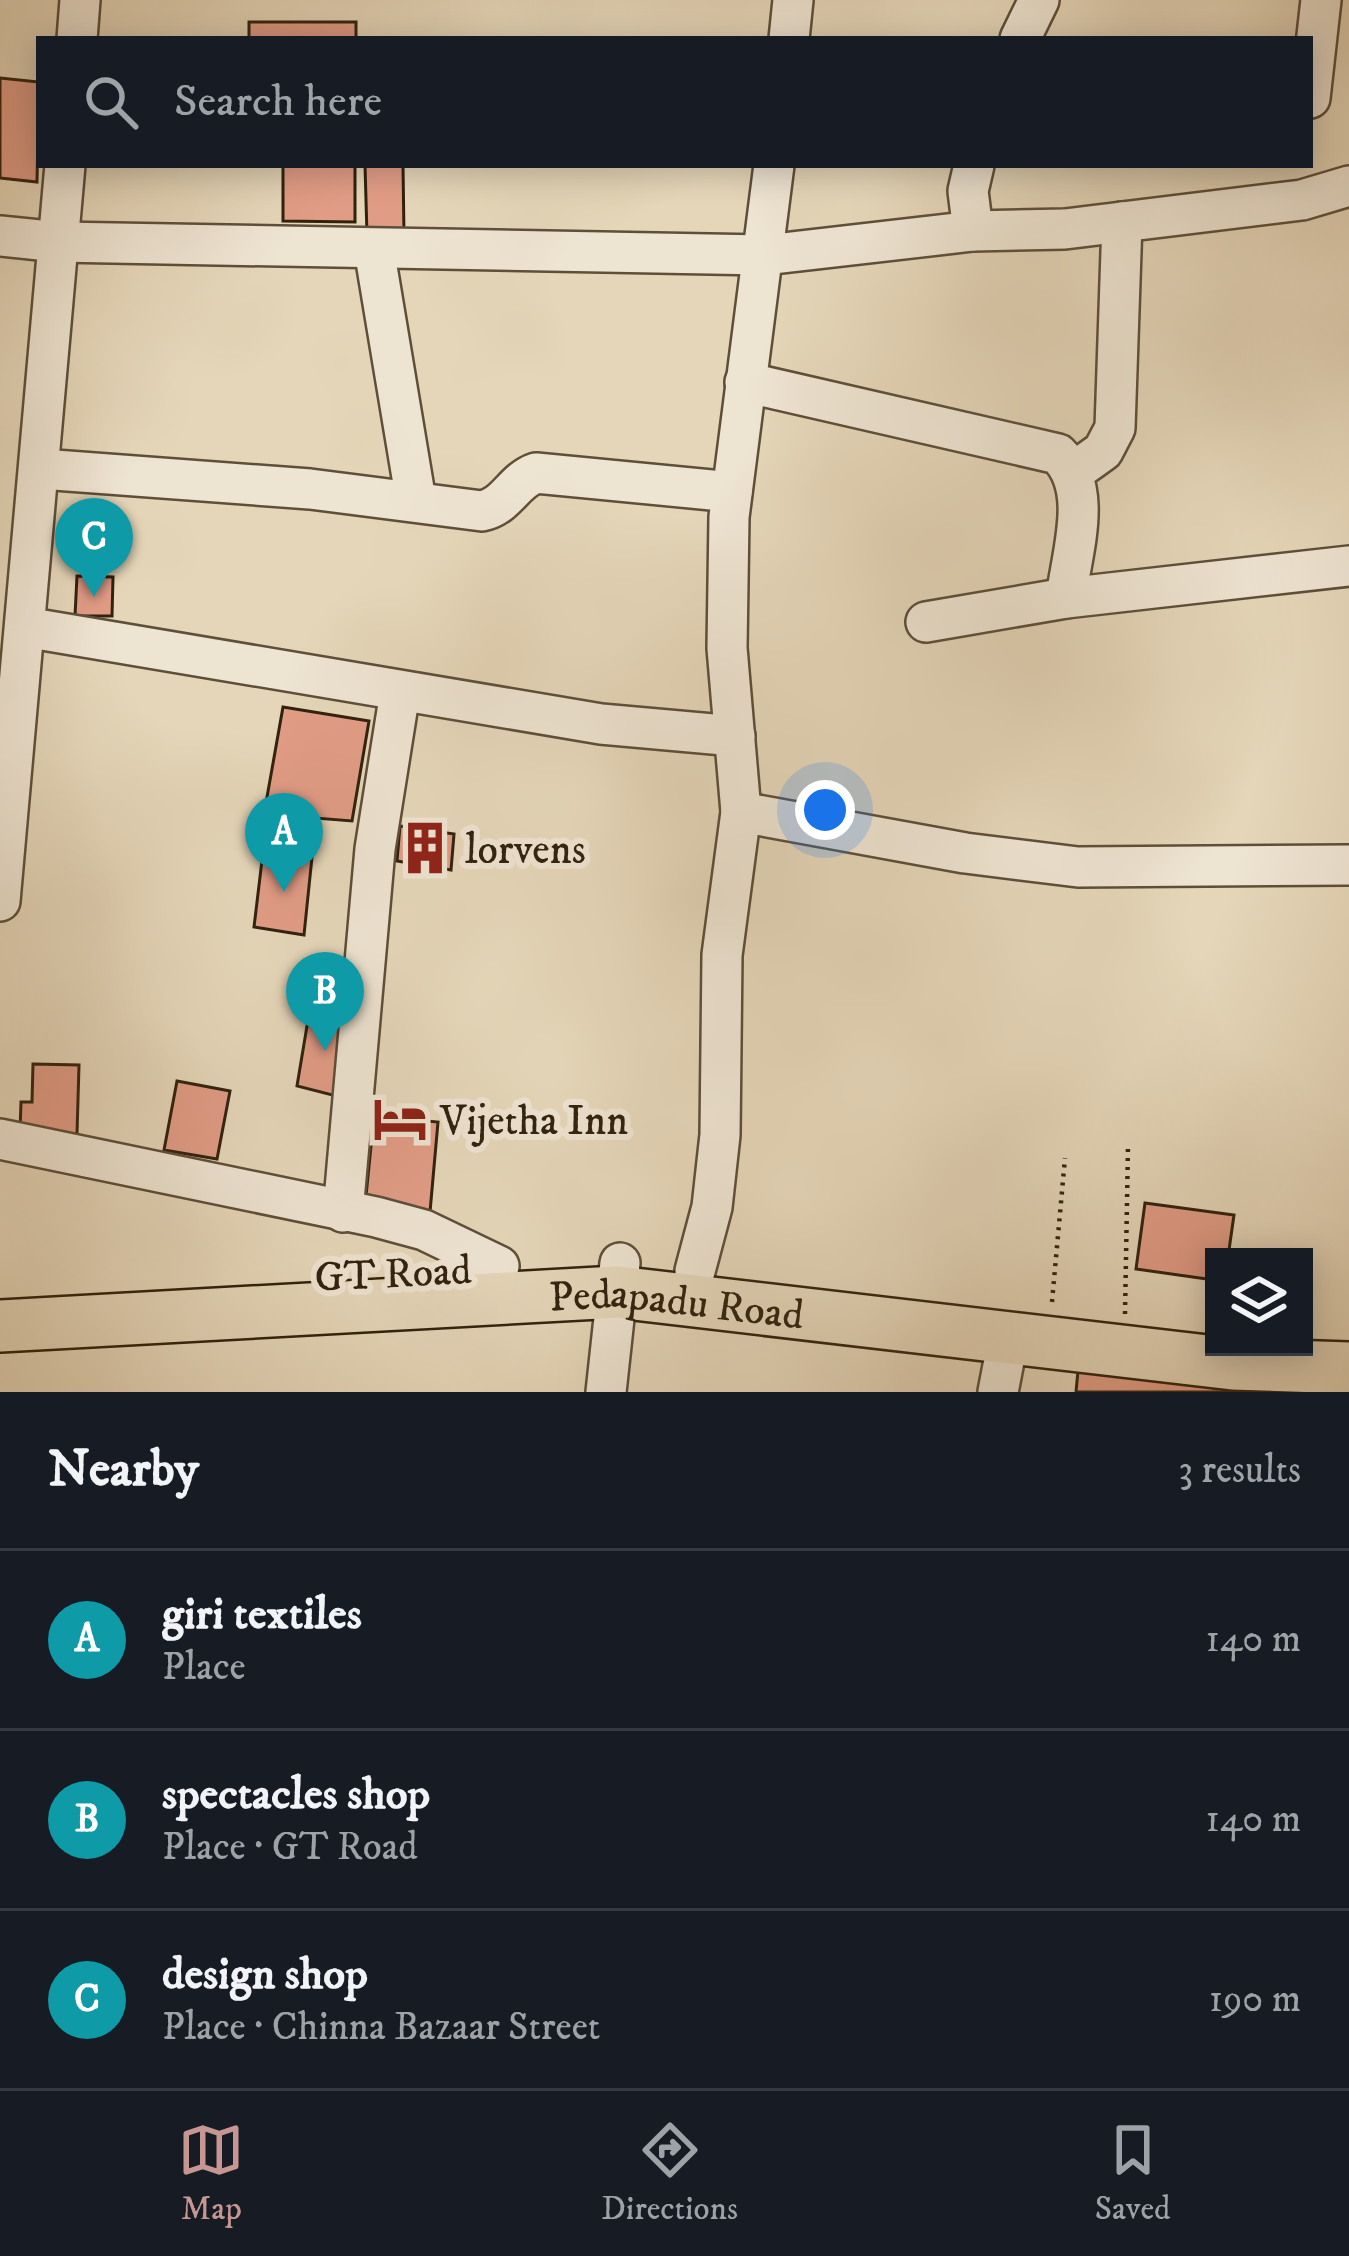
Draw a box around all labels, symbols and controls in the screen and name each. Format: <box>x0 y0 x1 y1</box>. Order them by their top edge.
search box <box>36 36 1313 168</box>
icon: search <box>78 69 144 135</box>
text: Search here <box>174 74 382 130</box>
pin: C <box>55 498 133 597</box>
your location <box>795 780 855 840</box>
pin: A <box>245 793 323 892</box>
building icon: lorvens <box>396 819 454 877</box>
place label: lorvens <box>465 825 586 877</box>
pin: B <box>286 952 364 1051</box>
hotel icon: Vijetha Inn <box>371 1090 429 1148</box>
place label: Vijetha Inn <box>439 1096 628 1148</box>
street label: GT Road <box>313 1245 473 1305</box>
map controls <box>1205 1248 1313 1356</box>
button: layers <box>1205 1248 1313 1356</box>
street label: Pedapadu Road <box>548 1268 807 1343</box>
text: Nearby <box>48 1438 199 1502</box>
text: 3 results <box>1178 1446 1301 1495</box>
text: giri textiles <box>162 1587 362 1643</box>
text: A <box>75 1615 99 1664</box>
text: 140 m <box>1206 1615 1301 1664</box>
text: Place <box>162 1643 246 1692</box>
text: spectacles shop <box>162 1767 430 1823</box>
text: B <box>75 1795 99 1844</box>
text: 140 m <box>1206 1795 1301 1844</box>
text: Place · GT Road <box>162 1823 418 1872</box>
text: design shop <box>162 1947 368 2003</box>
text: C <box>74 1975 100 2024</box>
text: 190 m <box>1209 1975 1301 2024</box>
text: Place · Chinna Bazaar Street <box>162 2003 600 2052</box>
tab: Map <box>178 2117 244 2230</box>
tab: Directions <box>601 2117 738 2230</box>
tab: Saved <box>1095 2117 1171 2230</box>

